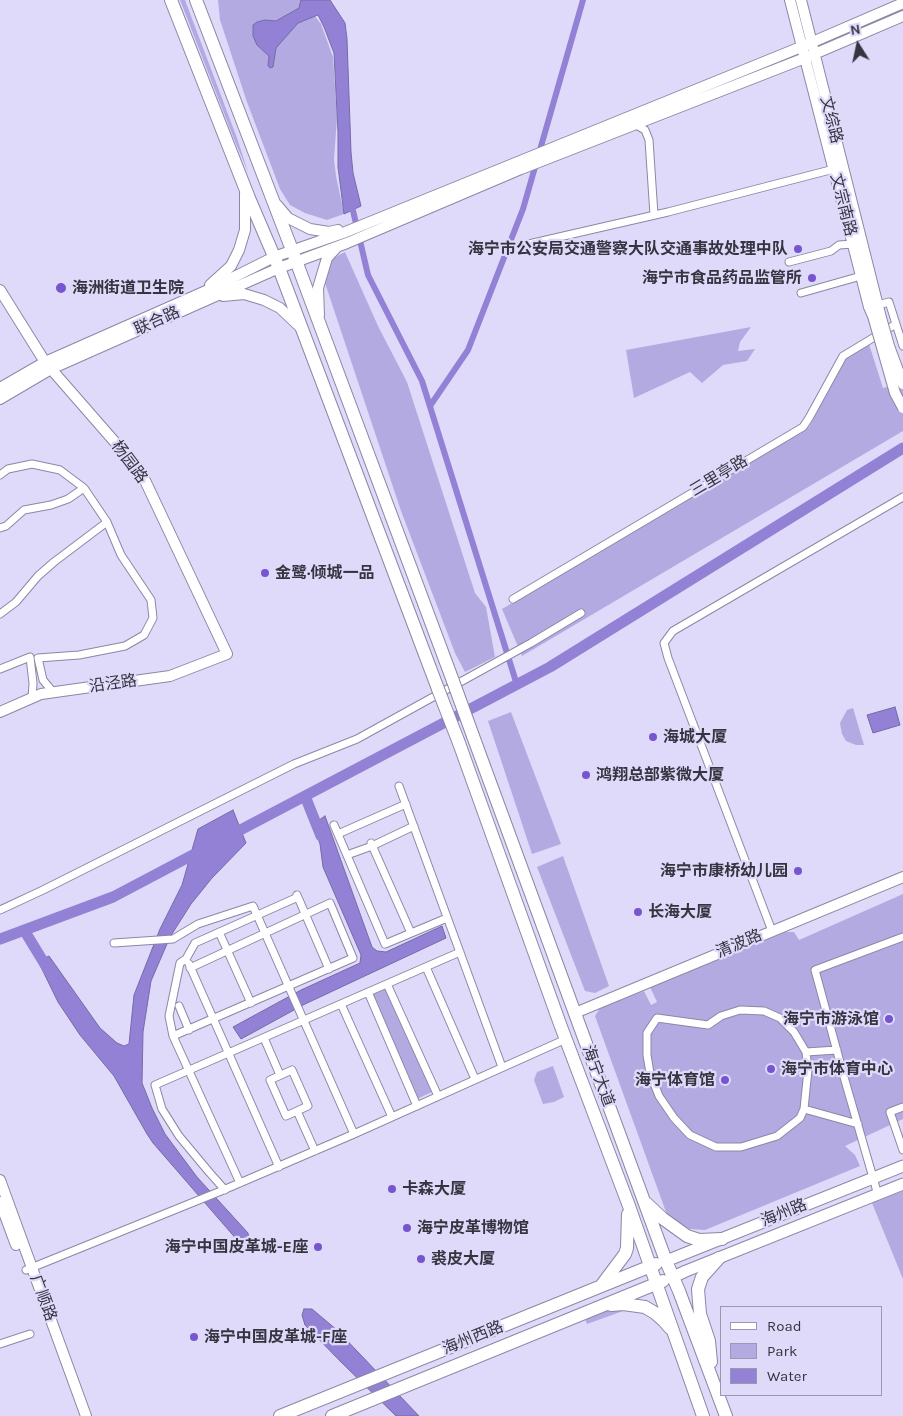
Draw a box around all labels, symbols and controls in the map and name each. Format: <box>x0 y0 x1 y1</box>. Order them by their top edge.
north arrow <box>833 20 883 70</box>
text: N <box>849 20 862 39</box>
street label: 文综路 <box>816 94 846 146</box>
street label: 文宗南路 <box>826 172 860 238</box>
place label: 海宁市公安局交通警察大队交通事故处理中队 <box>468 239 788 259</box>
marker: 海宁市公安局交通警察大队交通事故处理中队 <box>792 243 804 255</box>
place label: 海宁市食品药品监管所 <box>642 268 802 288</box>
marker: 海宁市食品药品监管所 <box>806 272 818 284</box>
place label: 海洲街道卫生院 <box>72 278 184 298</box>
marker: 海洲街道卫生院 <box>54 281 68 295</box>
street label: 联合路 <box>131 302 183 340</box>
street label: 杨园路 <box>107 437 151 487</box>
street label: 三里亭路 <box>687 451 751 501</box>
place label: 金鹭·倾城一品 <box>275 563 374 583</box>
marker: 金鹭·倾城一品 <box>259 567 271 579</box>
street label: 沿泾路 <box>88 671 138 697</box>
place label: 海城大厦 <box>663 727 727 747</box>
marker: 海城大厦 <box>647 731 659 743</box>
place label: 鸿翔总部紫微大厦 <box>596 765 724 785</box>
marker: 鸿翔总部紫微大厦 <box>580 769 592 781</box>
place label: 海宁市康桥幼儿园 <box>660 861 788 881</box>
marker: 海宁市康桥幼儿园 <box>792 865 804 877</box>
place label: 长海大厦 <box>648 902 712 922</box>
marker: 长海大厦 <box>632 906 644 918</box>
street label: 清波路 <box>713 926 765 962</box>
place label: 海宁市游泳馆 <box>783 1009 879 1029</box>
marker: 海宁市游泳馆 <box>883 1013 895 1025</box>
street label: 海宁大道 <box>578 1043 618 1109</box>
place label: 海宁市体育中心 <box>781 1059 893 1079</box>
marker: 海宁市体育中心 <box>765 1063 777 1075</box>
place label: 海宁体育馆 <box>635 1070 715 1090</box>
marker: 海宁体育馆 <box>719 1074 731 1086</box>
place label: 卡森大厦 <box>402 1179 466 1199</box>
marker: 卡森大厦 <box>386 1183 398 1195</box>
street label: 海州路 <box>758 1195 810 1231</box>
place label: 海宁皮革博物馆 <box>417 1218 529 1238</box>
marker: 海宁皮革博物馆 <box>401 1222 413 1234</box>
place label: 海宁中国皮革城-E座 <box>165 1237 308 1257</box>
marker: 海宁中国皮革城-E座 <box>312 1241 324 1253</box>
place label: 裘皮大厦 <box>431 1249 495 1269</box>
marker: 裘皮大厦 <box>415 1253 427 1265</box>
street label: 广顺路 <box>26 1272 60 1324</box>
legend <box>720 1306 883 1396</box>
street label: 海州西路 <box>440 1317 506 1359</box>
text: Road <box>767 1317 802 1335</box>
place label: 海宁中国皮革城-F座 <box>204 1327 347 1347</box>
marker: 海宁中国皮革城-F座 <box>188 1331 200 1343</box>
text: Park <box>767 1342 797 1360</box>
text: Water <box>767 1367 807 1385</box>

